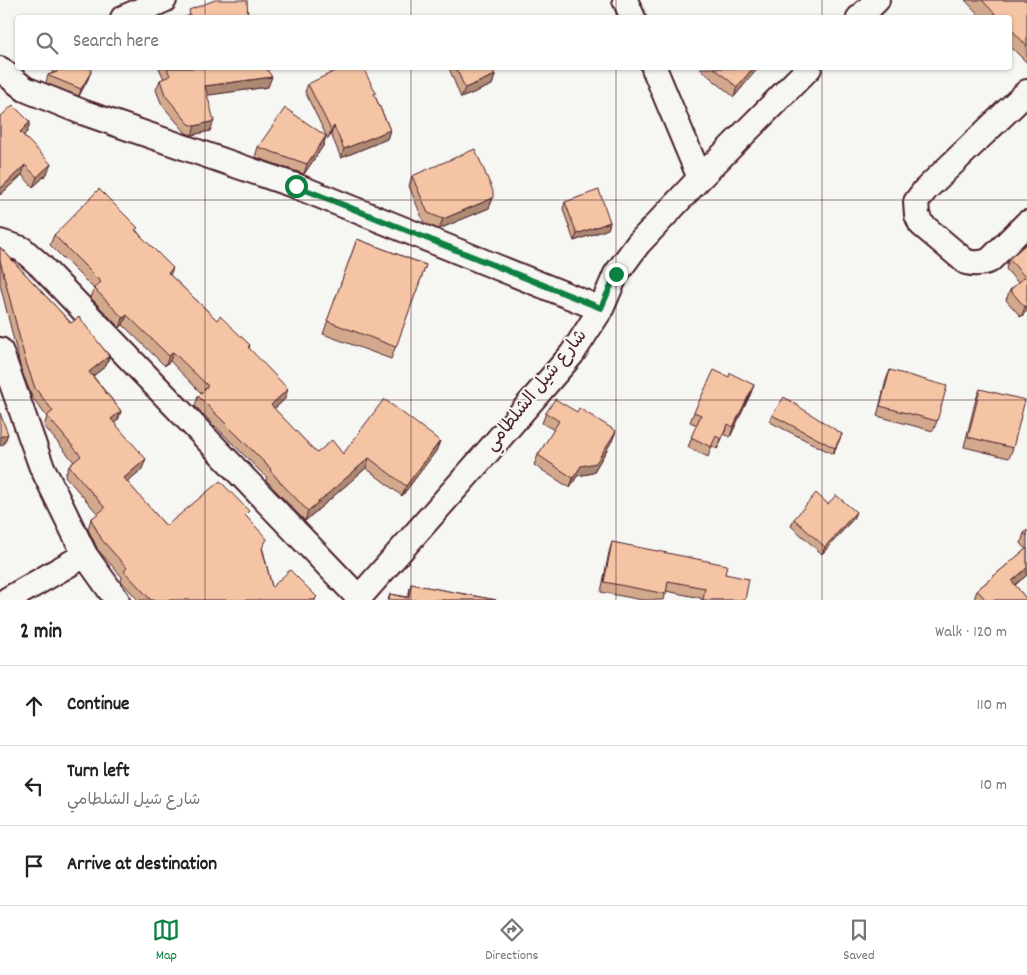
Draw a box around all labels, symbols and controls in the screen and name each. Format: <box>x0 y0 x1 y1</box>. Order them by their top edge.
search box <box>15 15 1012 70</box>
icon: search <box>33 29 61 57</box>
text: Search here <box>73 29 159 56</box>
route start <box>285 175 308 198</box>
route end <box>605 263 628 286</box>
street label: شارع شيل الشلطامي <box>480 325 595 458</box>
text: 2 min <box>20 618 62 648</box>
text: Walk · 120 m <box>935 621 1007 644</box>
icon: ahead <box>20 692 48 720</box>
text: Continue <box>67 692 129 719</box>
text: 110 m <box>977 694 1007 717</box>
text: Turn left <box>67 759 130 786</box>
icon: left <box>20 772 48 800</box>
text: 10 m <box>980 774 1007 797</box>
text: شارع شيل الشلطامي <box>67 789 200 812</box>
icon: arrive <box>20 852 48 880</box>
text: Arrive at destination <box>67 852 217 879</box>
tab: Map <box>152 916 180 966</box>
tab: Directions <box>485 916 538 966</box>
tab: Saved <box>843 916 875 966</box>

